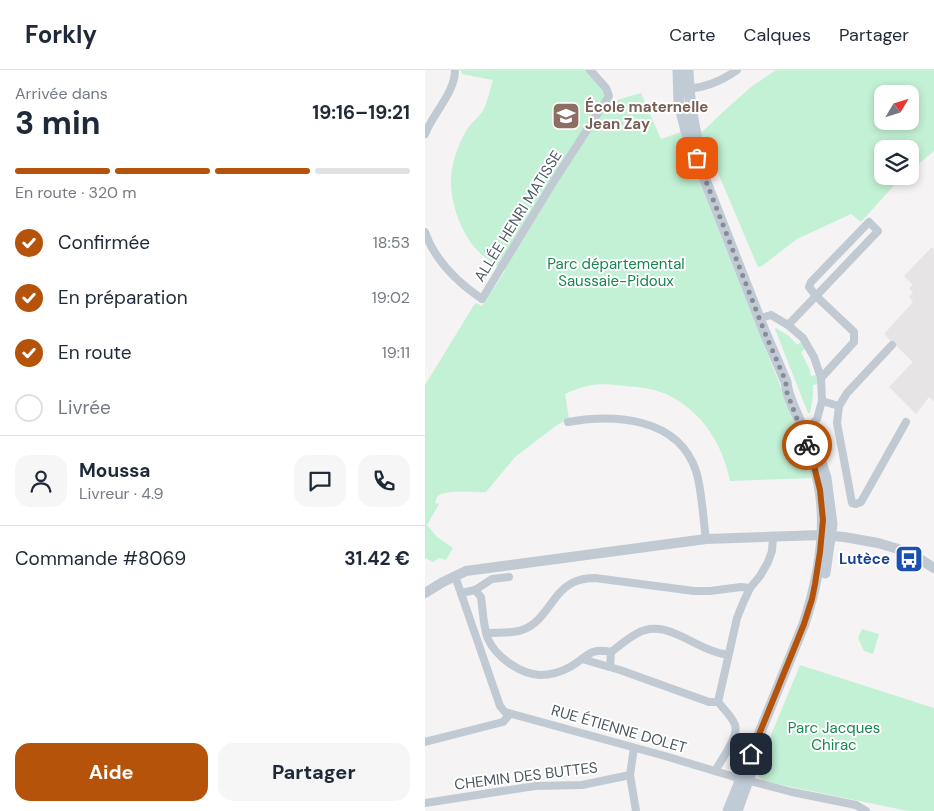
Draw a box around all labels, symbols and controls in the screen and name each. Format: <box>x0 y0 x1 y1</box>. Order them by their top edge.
text: Forkly <box>25 19 97 50</box>
text: Carte <box>669 23 716 47</box>
text: Calques <box>744 23 811 47</box>
text: Partager <box>839 23 909 47</box>
text: Arrivée dans <box>15 83 108 104</box>
north arrow <box>874 85 919 130</box>
map controls <box>874 85 919 185</box>
place label: École maternelle Jean Zay <box>585 97 708 134</box>
text: 19:16–19:21 <box>312 100 410 125</box>
school or university icon: École maternelle Jean Zay <box>551 101 581 131</box>
text: 3 min <box>15 102 100 144</box>
pin <box>676 137 718 179</box>
button: layers <box>874 140 919 185</box>
icon: bag <box>683 144 711 172</box>
street label: ALLÉE HENRI MATISSE <box>469 147 567 285</box>
text: En route · 320 m <box>15 182 137 203</box>
icon: check <box>15 229 43 257</box>
text: Confirmée <box>58 230 150 255</box>
text: 18:53 <box>373 232 410 253</box>
park label: Parc départemental Saussaie-Pidoux <box>547 254 685 291</box>
icon: check <box>15 284 43 312</box>
text: En préparation <box>58 285 188 310</box>
text: 19:02 <box>372 287 410 308</box>
icon: check <box>15 339 43 367</box>
text: En route <box>58 340 132 365</box>
text: 19:11 <box>382 342 410 363</box>
text: Livrée <box>58 395 111 420</box>
courier <box>782 420 832 470</box>
icon: bike <box>793 431 821 459</box>
button: person <box>15 455 67 507</box>
button: chat <box>294 455 346 507</box>
button: phone <box>358 455 410 507</box>
text: Moussa <box>79 458 150 483</box>
text: Livreur · 4.9 <box>79 483 164 504</box>
bus stop icon: Lutèce <box>894 544 924 574</box>
text: Commande #8069 <box>15 546 186 571</box>
text: 31.42 € <box>344 546 410 571</box>
place label: Lutèce <box>839 549 890 569</box>
street label: RUE ÉTIENNE DOLET <box>549 700 689 758</box>
park label: Parc Jacques Chirac <box>788 718 880 755</box>
pin <box>730 733 772 775</box>
icon: home <box>737 740 765 768</box>
button: Aide <box>15 743 208 801</box>
button: Partager <box>218 743 410 801</box>
street label: CHEMIN DES BUTTES <box>453 757 599 795</box>

